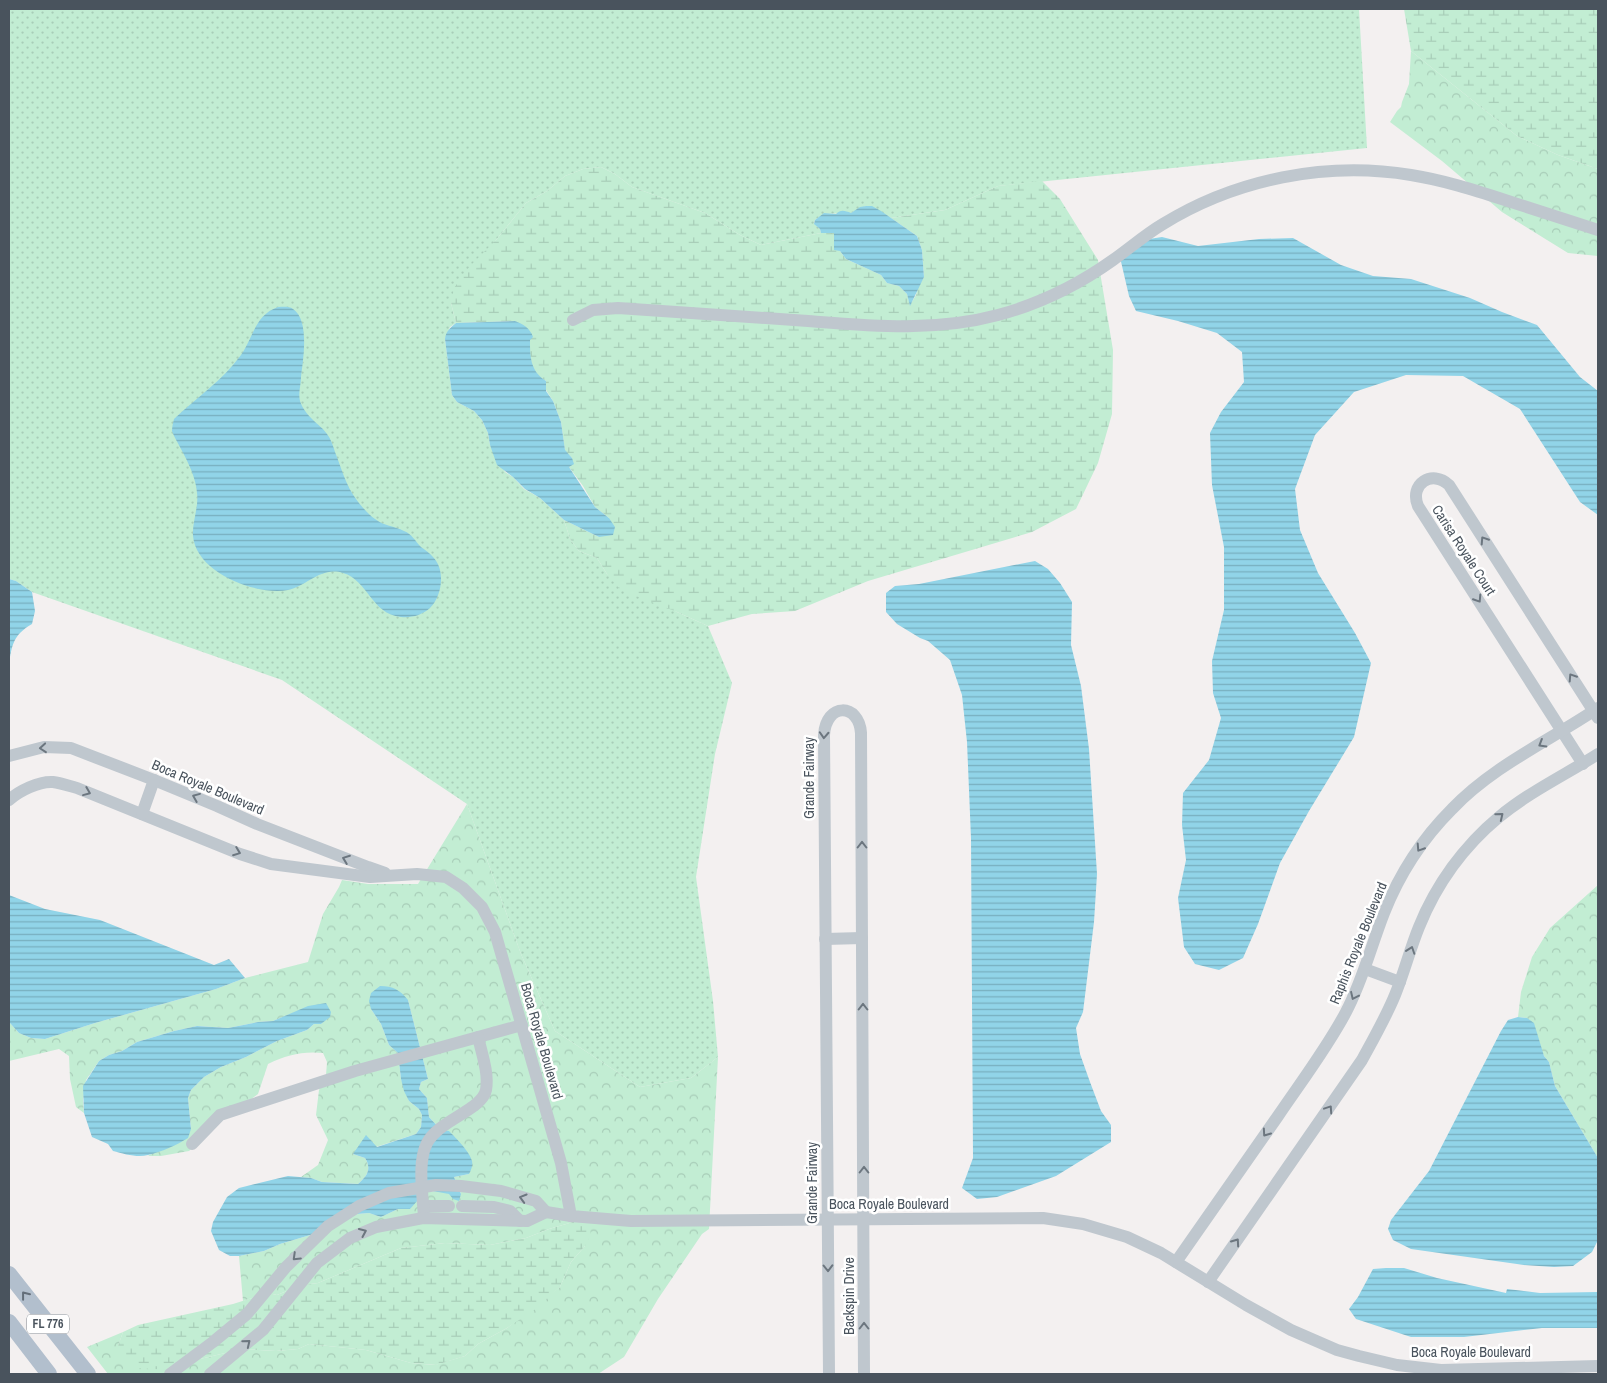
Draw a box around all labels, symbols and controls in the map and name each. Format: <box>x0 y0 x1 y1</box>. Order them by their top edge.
street label: Carisa Royale Court <box>1428 501 1500 599</box>
one-way arrow <box>1481 536 1491 545</box>
one-way arrow <box>1472 594 1481 603</box>
one-way arrow <box>1569 673 1578 682</box>
one-way arrow <box>819 731 830 739</box>
street label: Grande Fairway <box>800 737 818 819</box>
one-way arrow <box>1539 737 1548 747</box>
one-way arrow <box>39 742 47 753</box>
street label: Boca Royale Boulevard <box>149 755 267 819</box>
one-way arrow <box>82 785 91 796</box>
one-way arrow <box>192 793 201 803</box>
one-way arrow <box>1494 814 1503 822</box>
one-way arrow <box>857 841 867 848</box>
one-way arrow <box>1417 843 1426 852</box>
one-way arrow <box>233 847 241 857</box>
one-way arrow <box>343 855 351 865</box>
street label: Raphis Royale Boulevard <box>1325 879 1391 1007</box>
one-way arrow <box>1406 946 1416 954</box>
street label: Boca Royale Boulevard <box>517 981 567 1101</box>
one-way arrow <box>1349 991 1360 1000</box>
one-way arrow <box>858 1003 868 1011</box>
one-way arrow <box>1323 1105 1332 1115</box>
one-way arrow <box>1263 1127 1272 1136</box>
street label: Grande Fairway <box>803 1142 821 1224</box>
one-way arrow <box>859 1166 869 1174</box>
one-way arrow <box>520 1193 528 1203</box>
street label: Boca Royale Boulevard <box>829 1195 949 1213</box>
one-way arrow <box>358 1228 367 1239</box>
one-way arrow <box>1230 1238 1239 1248</box>
one-way arrow <box>293 1251 302 1260</box>
street label: Backspin Drive <box>840 1257 858 1335</box>
one-way arrow <box>823 1264 833 1272</box>
one-way arrow <box>22 1291 31 1301</box>
road number: FL 776 <box>27 1315 69 1334</box>
one-way arrow <box>859 1321 869 1329</box>
one-way arrow <box>242 1340 251 1349</box>
street label: Boca Royale Boulevard <box>1411 1343 1531 1361</box>

